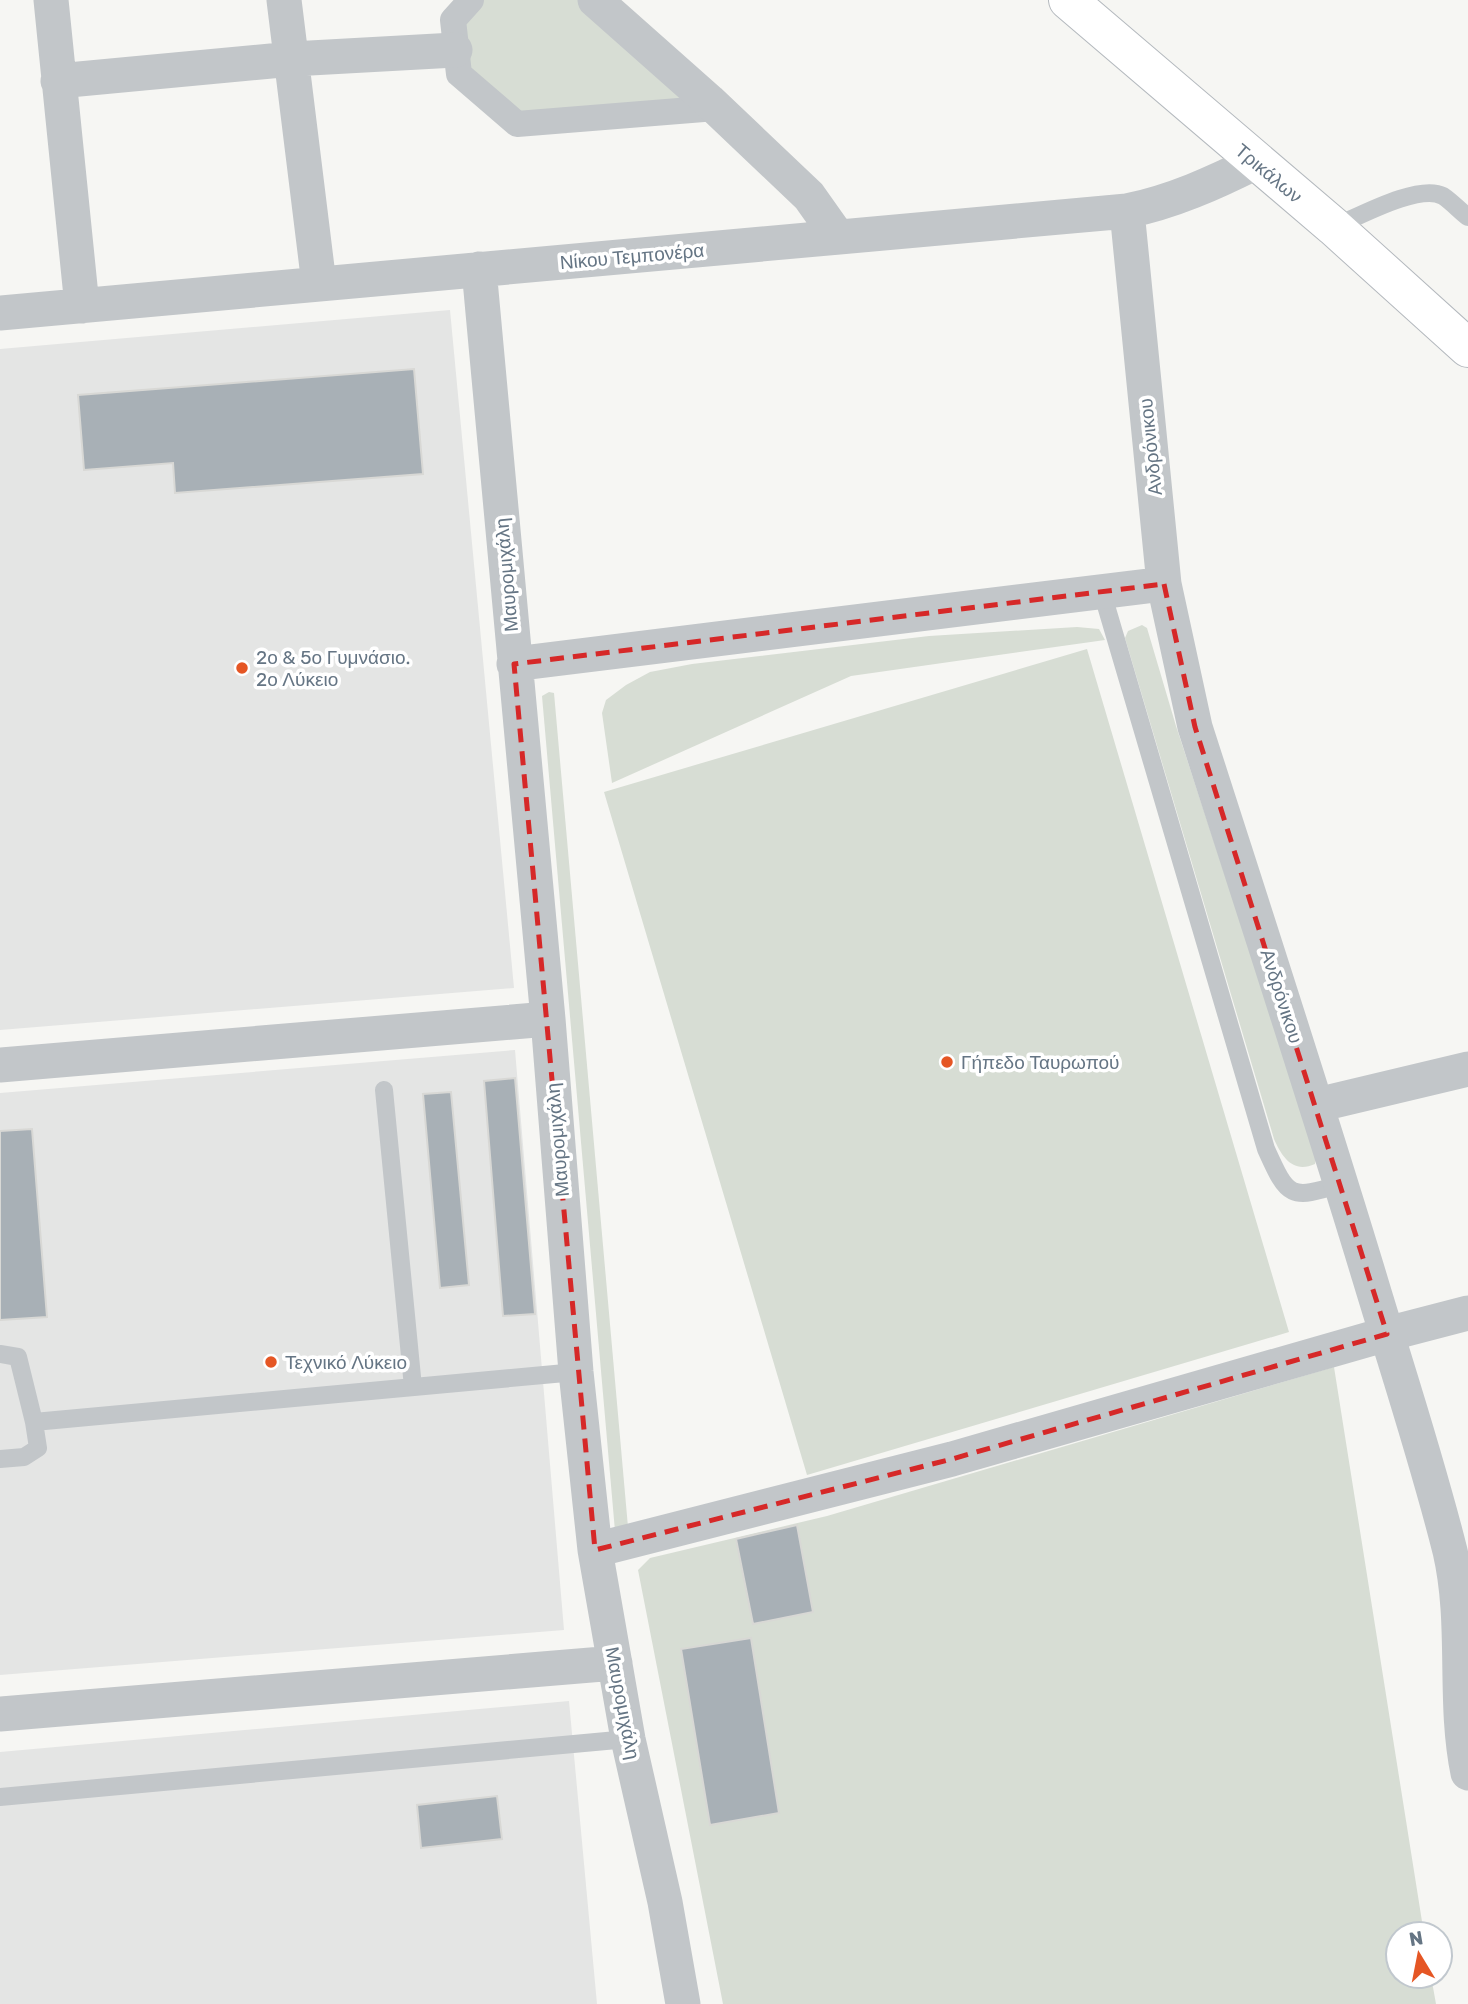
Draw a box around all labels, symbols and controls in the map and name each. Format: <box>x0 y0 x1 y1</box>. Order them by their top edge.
street label: Τρικάλων <box>1230 139 1307 208</box>
street label: Νίκου Τεμπονέρα <box>559 239 705 274</box>
street label: Ανδρόνικου <box>1134 397 1167 497</box>
street label: Μαυρομιχάλη <box>490 517 523 633</box>
place label: 2ο & 5ο Γυμνάσιο. 2ο Λύκειο <box>256 646 410 691</box>
marker: 2ο & 5ο Γυμνάσιο. 2ο Λύκειο <box>234 660 250 676</box>
street label: Ανδρόνικου <box>1255 946 1308 1046</box>
place label: Γήπεδο Ταυρωπού <box>961 1051 1119 1074</box>
marker: Γήπεδο Ταυρωπού <box>939 1054 955 1070</box>
street label: Μαυρομιχάλη <box>541 1082 574 1198</box>
place label: Τεχνικό Λύκειο <box>285 1351 407 1374</box>
marker: Τεχνικό Λύκειο <box>263 1354 279 1370</box>
street label: Μαυρομιχάλη <box>600 1645 645 1761</box>
north arrow <box>1384 1920 1454 1990</box>
text: N <box>1407 1926 1425 1951</box>

